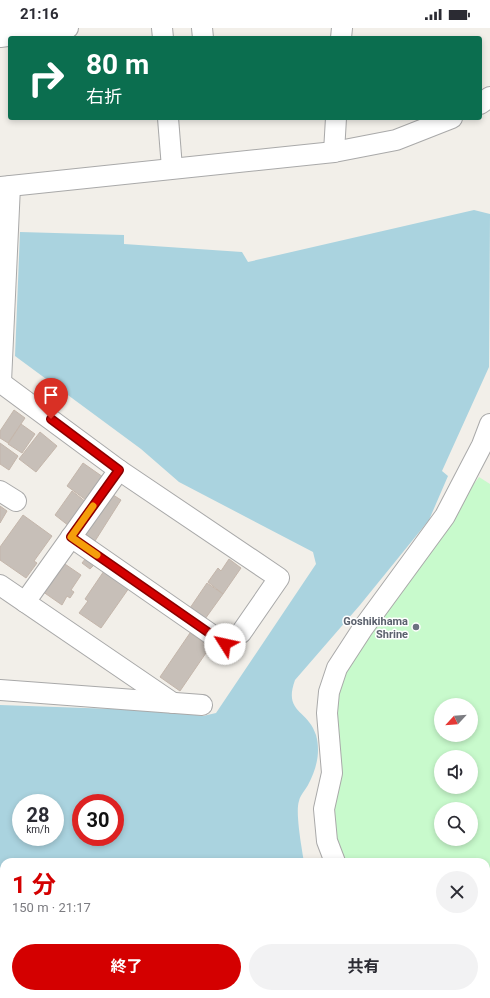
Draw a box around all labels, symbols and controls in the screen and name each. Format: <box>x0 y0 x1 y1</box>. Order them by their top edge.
text: 21:16 <box>20 5 59 23</box>
text: 80 m <box>86 48 149 81</box>
icon: right <box>20 52 72 104</box>
text: 右折 <box>86 86 122 107</box>
pin <box>34 378 68 419</box>
icon: arrive <box>40 384 62 406</box>
place label: Goshikihama Shrine <box>343 615 408 641</box>
marker: Goshikihama Shrine <box>411 622 421 632</box>
position arrow <box>204 623 246 665</box>
north arrow <box>434 698 478 742</box>
map controls <box>434 698 478 846</box>
button: sound <box>434 750 478 794</box>
speed limit sign: 30 <box>72 794 124 846</box>
button: search <box>434 802 478 846</box>
text: 28 <box>27 803 49 827</box>
text: km/h <box>26 824 50 835</box>
text: 1 分 <box>12 871 56 899</box>
button: close <box>436 871 478 913</box>
text: 150 m · 21:17 <box>12 900 91 915</box>
button: 終了 <box>12 944 241 990</box>
button: 共有 <box>249 944 478 990</box>

